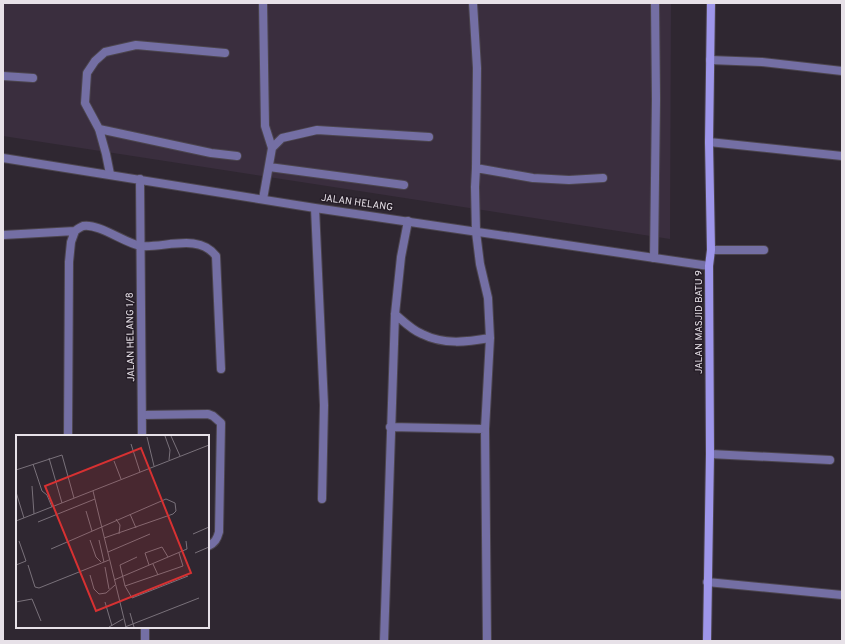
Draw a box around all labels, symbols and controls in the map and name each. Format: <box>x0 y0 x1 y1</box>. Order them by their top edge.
street label: JALAN HELANG <box>320 192 394 215</box>
street label: JALAN MASJID BATU 9 <box>693 270 706 374</box>
street label: JALAN HELANG 1/8 <box>124 292 138 382</box>
inset map <box>16 435 209 628</box>

